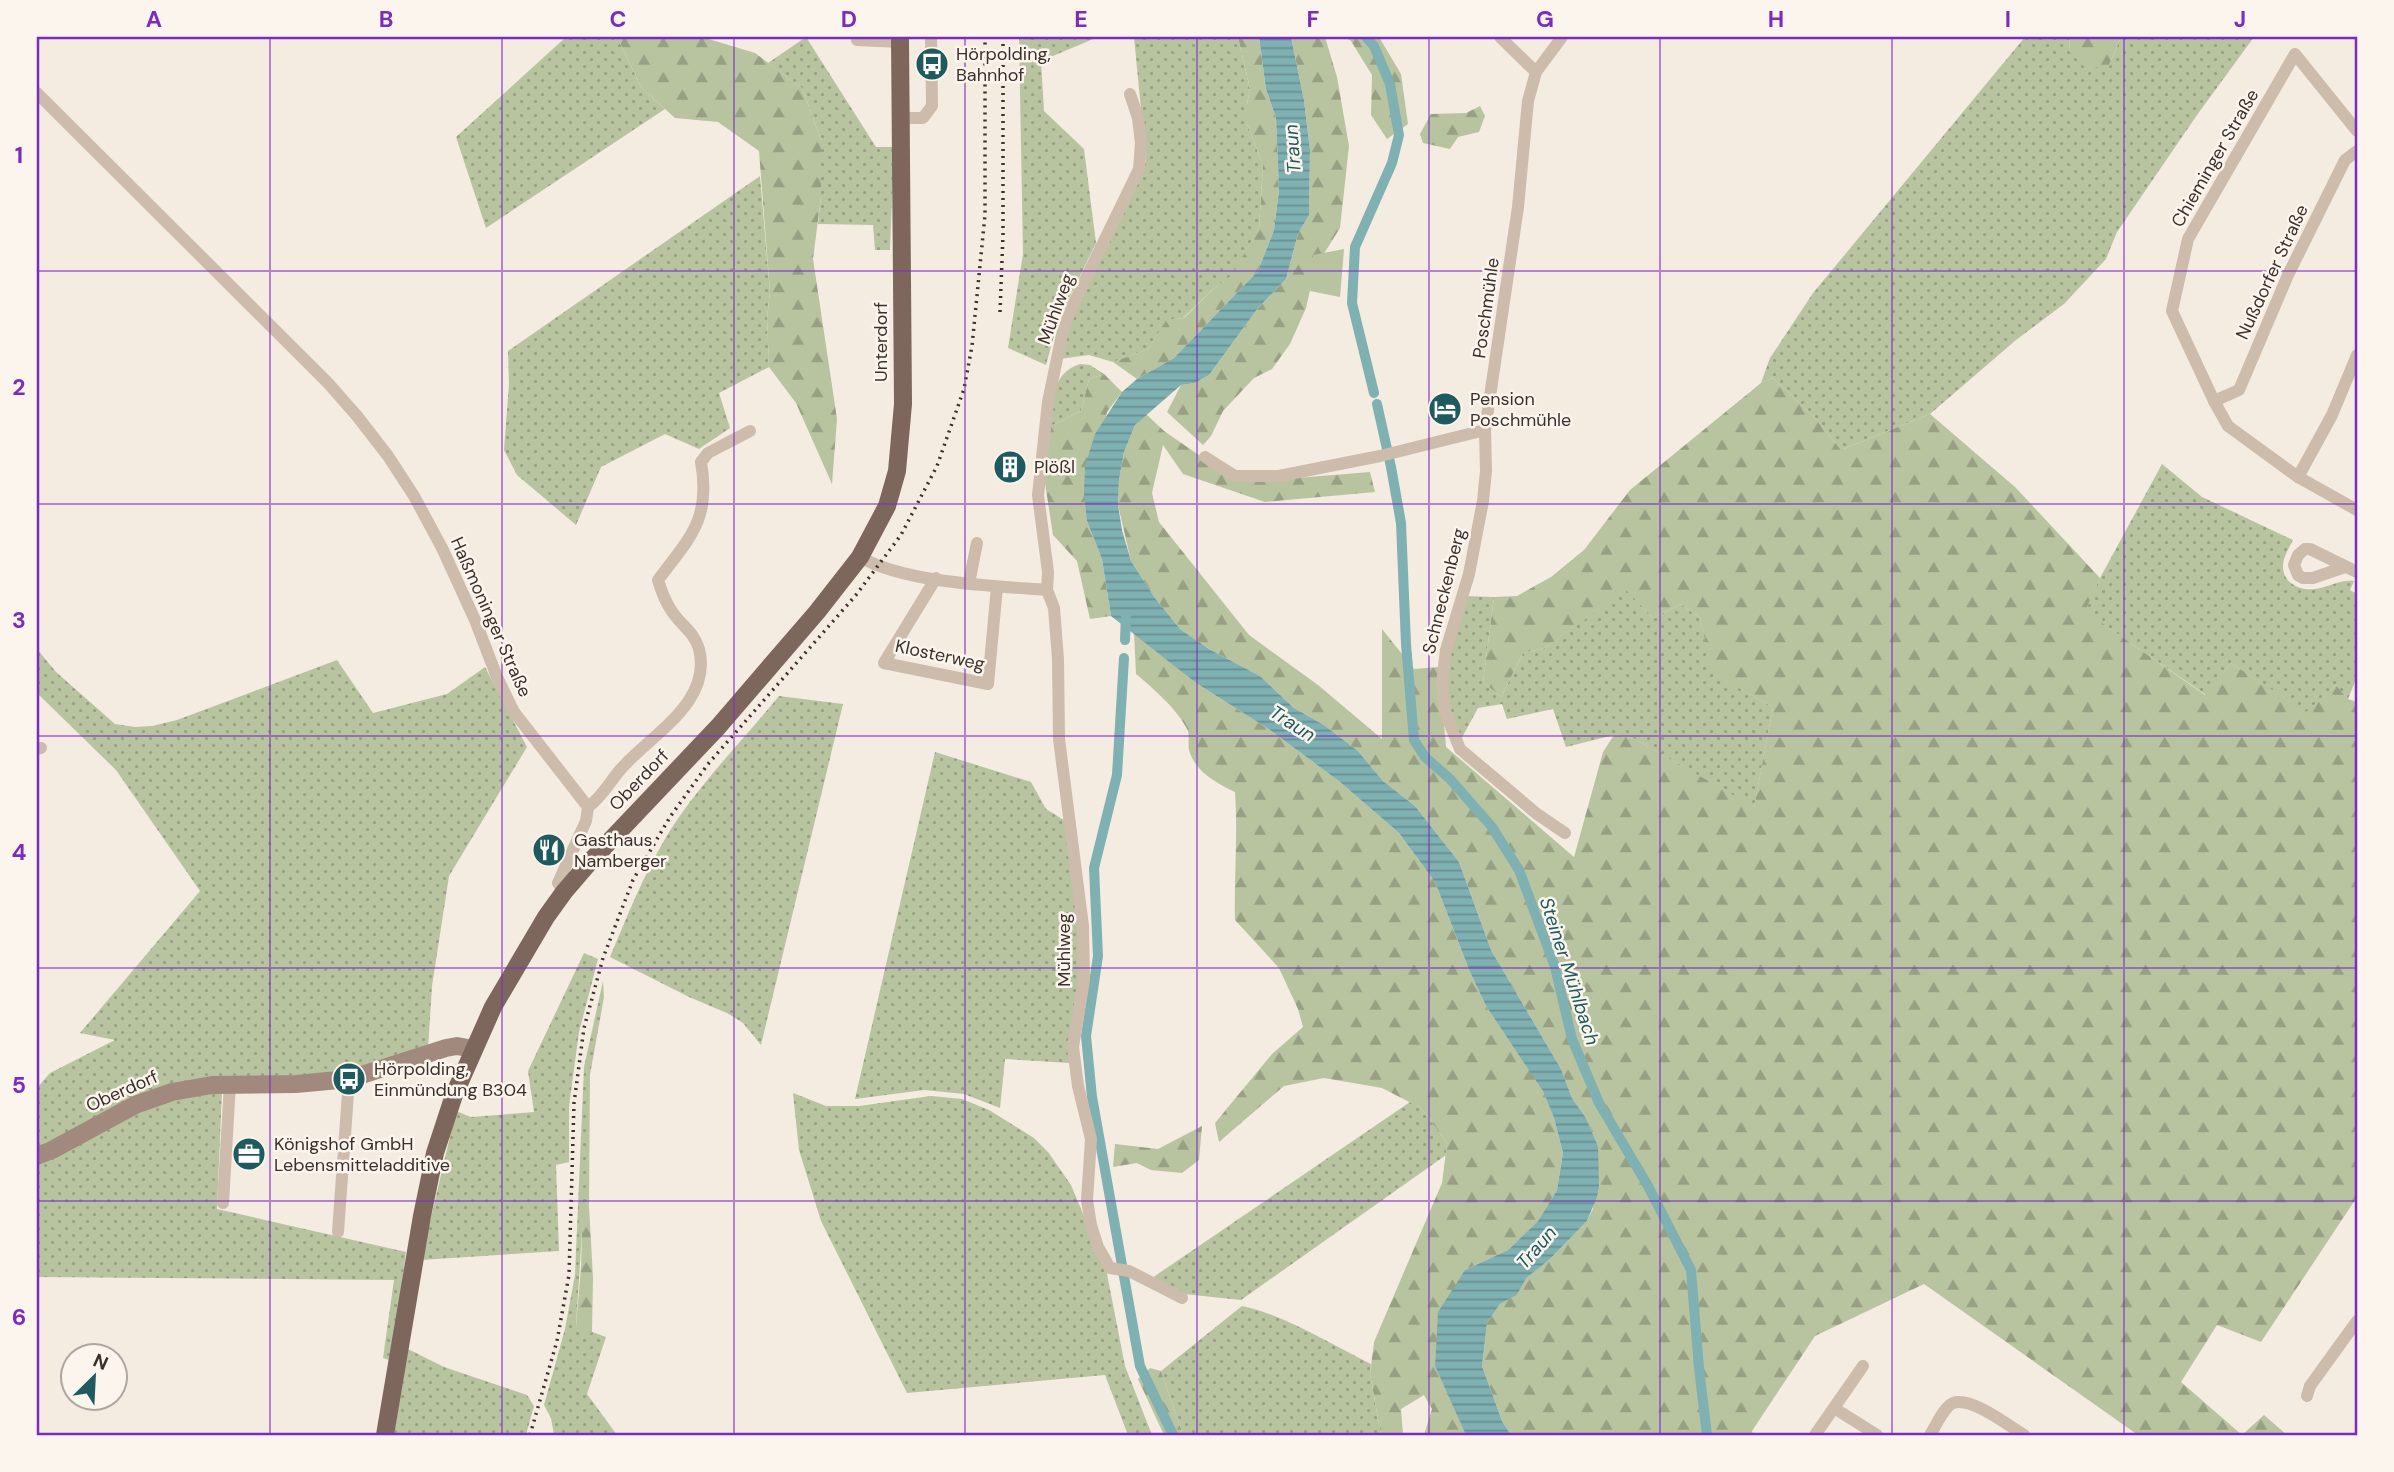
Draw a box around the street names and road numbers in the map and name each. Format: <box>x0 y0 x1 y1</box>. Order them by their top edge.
street label: Chieminger Straße <box>2166 85 2264 231</box>
street label: Nußdorfer Straße <box>2230 201 2314 343</box>
street label: Poschmühle <box>1467 256 1505 360</box>
street label: Mühlweg <box>1032 270 1080 348</box>
street label: Unterdorf <box>869 302 893 382</box>
street label: Schneckenberg <box>1417 526 1471 656</box>
street label: Haßmoninger Straße <box>445 533 537 701</box>
street label: Klosterweg <box>893 634 987 676</box>
street label: Oberdorf <box>604 744 674 816</box>
street label: Mühlweg <box>1052 913 1076 987</box>
street label: Oberdorf <box>82 1064 162 1118</box>

